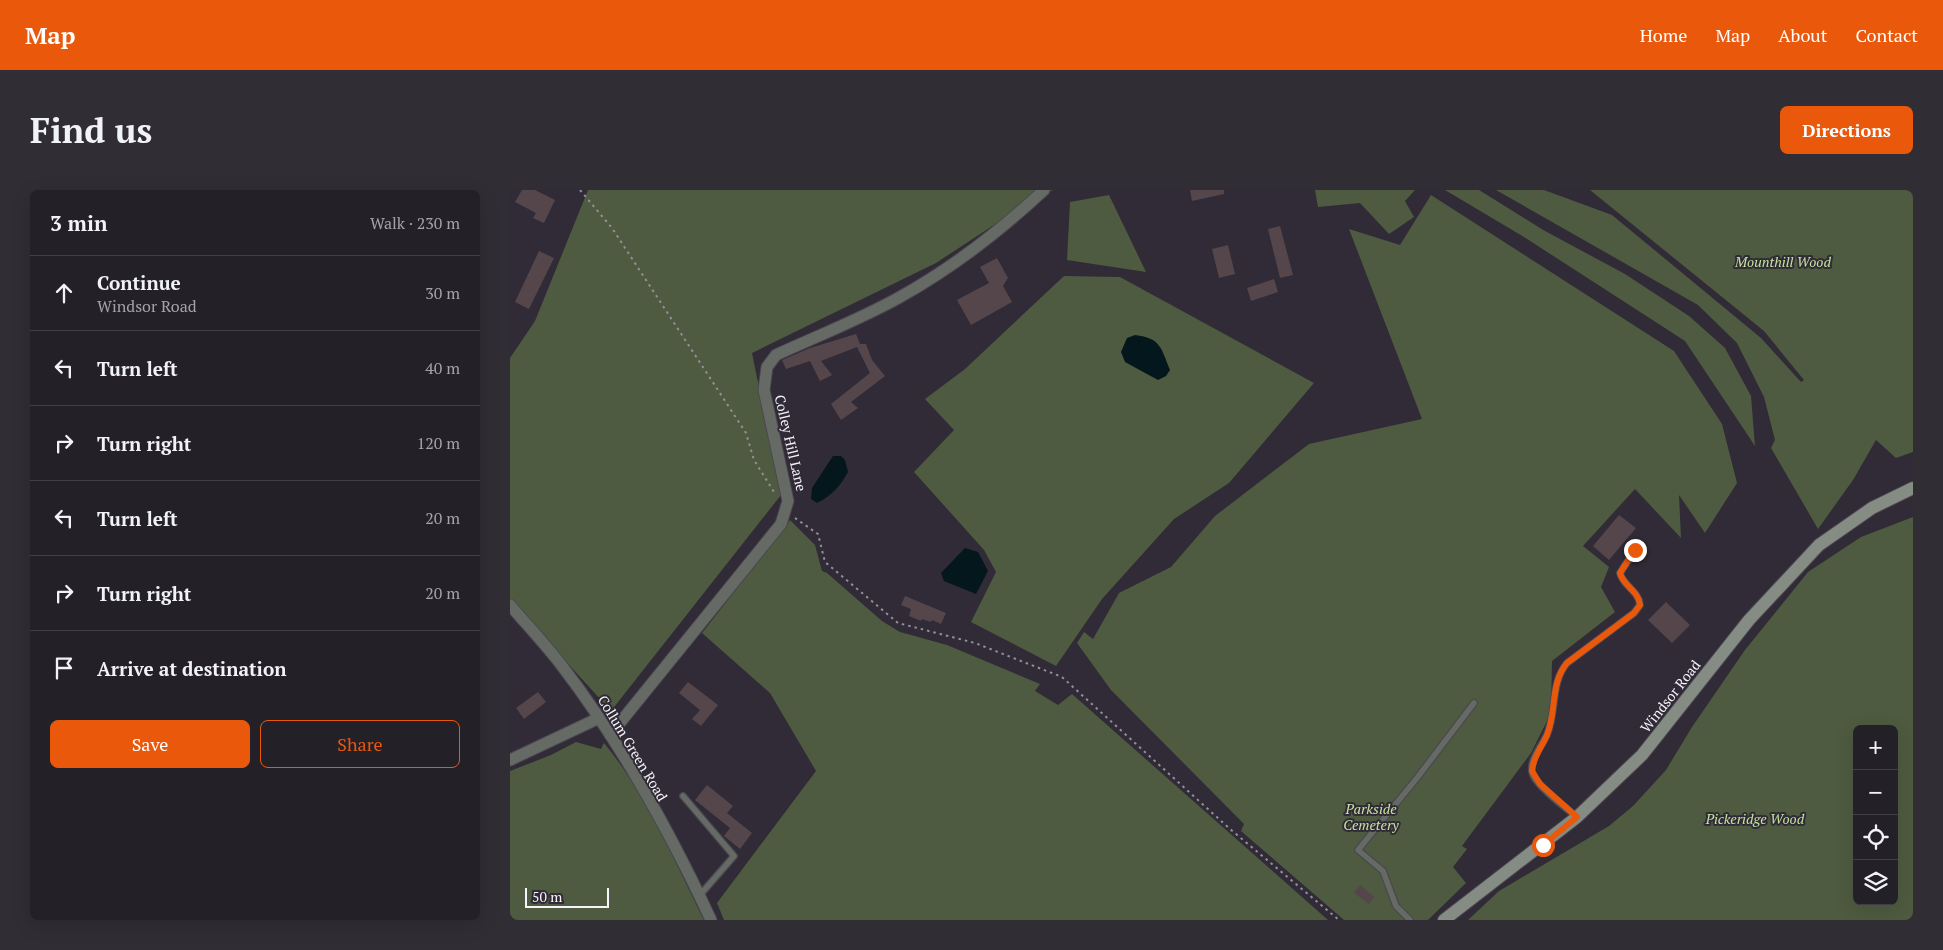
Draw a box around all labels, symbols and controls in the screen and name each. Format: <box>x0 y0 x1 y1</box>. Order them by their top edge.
text: Map <box>25 19 75 51</box>
text: Home <box>1640 23 1687 47</box>
text: Map <box>1715 23 1750 47</box>
text: About <box>1778 23 1827 47</box>
text: Contact <box>1855 23 1918 47</box>
button: Directions <box>1780 106 1913 154</box>
text: Find us <box>30 107 152 153</box>
text: 3 min <box>50 209 107 237</box>
text: Walk · 230 m <box>370 212 460 234</box>
park label: Mounthill Wood <box>1734 252 1831 271</box>
text: Continue <box>97 270 181 295</box>
icon: ahead <box>50 279 78 307</box>
text: 30 m <box>425 282 460 304</box>
text: Windsor Road <box>97 295 197 317</box>
icon: left <box>50 354 78 382</box>
text: Turn left <box>97 356 178 381</box>
text: 40 m <box>425 357 460 379</box>
street label: Colley Hill Lane <box>771 393 811 493</box>
icon: right <box>50 429 78 457</box>
text: Turn right <box>97 431 191 456</box>
text: 120 m <box>417 432 460 454</box>
icon: left <box>50 504 78 532</box>
text: Turn left <box>97 506 178 531</box>
text: 20 m <box>425 507 460 529</box>
route end <box>1624 539 1647 562</box>
icon: right <box>50 579 78 607</box>
text: Turn right <box>97 581 191 606</box>
text: 20 m <box>425 582 460 604</box>
icon: arrive <box>50 654 78 682</box>
text: Arrive at destination <box>97 656 286 681</box>
street label: Windsor Road <box>1636 656 1704 736</box>
street label: Collum Green Road <box>594 691 672 805</box>
button: Save <box>50 720 250 768</box>
button: Share <box>260 720 460 768</box>
map controls <box>1853 725 1898 905</box>
button: + <box>1853 725 1898 770</box>
button: − <box>1853 770 1898 815</box>
park label: Parkside Cemetery <box>1343 799 1399 834</box>
park label: Pickeridge Wood <box>1705 809 1805 828</box>
button: locate <box>1853 815 1898 860</box>
route start <box>1532 834 1555 857</box>
button: layers <box>1853 860 1898 905</box>
scale bar <box>525 885 609 908</box>
text: 50 m <box>532 887 562 906</box>

